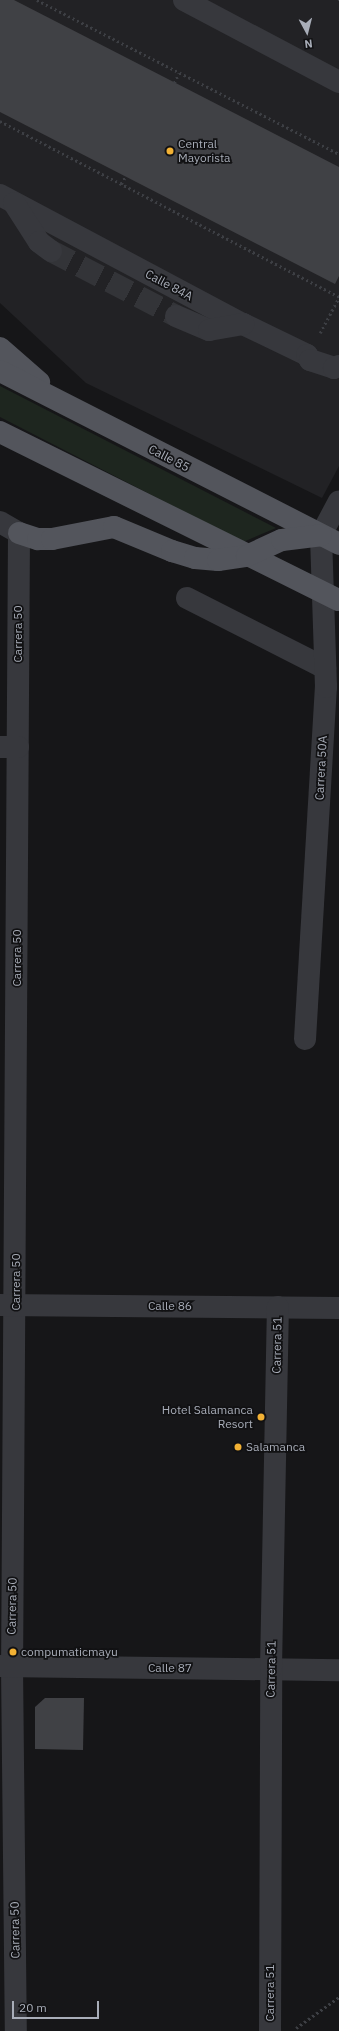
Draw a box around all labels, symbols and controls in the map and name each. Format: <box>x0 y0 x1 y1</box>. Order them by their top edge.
north arrow <box>287 12 327 52</box>
text: N <box>304 36 313 51</box>
place label: Central Mayorista <box>178 137 231 165</box>
marker: Central Mayorista <box>165 146 175 156</box>
street label: Calle 84A <box>143 266 195 304</box>
street label: Calle 85 <box>146 442 192 474</box>
street label: Carrera 50 <box>11 605 25 663</box>
street label: Carrera 50A <box>312 735 330 801</box>
street label: Carrera 50 <box>10 929 24 987</box>
street label: Carrera 50 <box>9 1253 23 1311</box>
street label: Calle 86 <box>148 1299 192 1313</box>
street label: Carrera 51 <box>269 1316 285 1374</box>
place label: Hotel Salamanca Resort <box>162 1403 253 1431</box>
marker: Hotel Salamanca Resort <box>256 1412 266 1422</box>
place label: Salamanca <box>246 1440 305 1454</box>
marker: Salamanca <box>233 1442 243 1452</box>
street label: Carrera 50 <box>4 1577 20 1635</box>
street label: Carrera 51 <box>263 1640 279 1698</box>
place label: compumaticmayu <box>21 1645 118 1659</box>
marker: compumaticmayu <box>8 1647 18 1657</box>
street label: Calle 87 <box>148 1661 192 1675</box>
street label: Carrera 50 <box>7 1901 23 1959</box>
street label: Carrera 51 <box>263 1964 277 2022</box>
scale bar <box>14 1993 101 2019</box>
text: 20 m <box>19 2000 47 2015</box>

